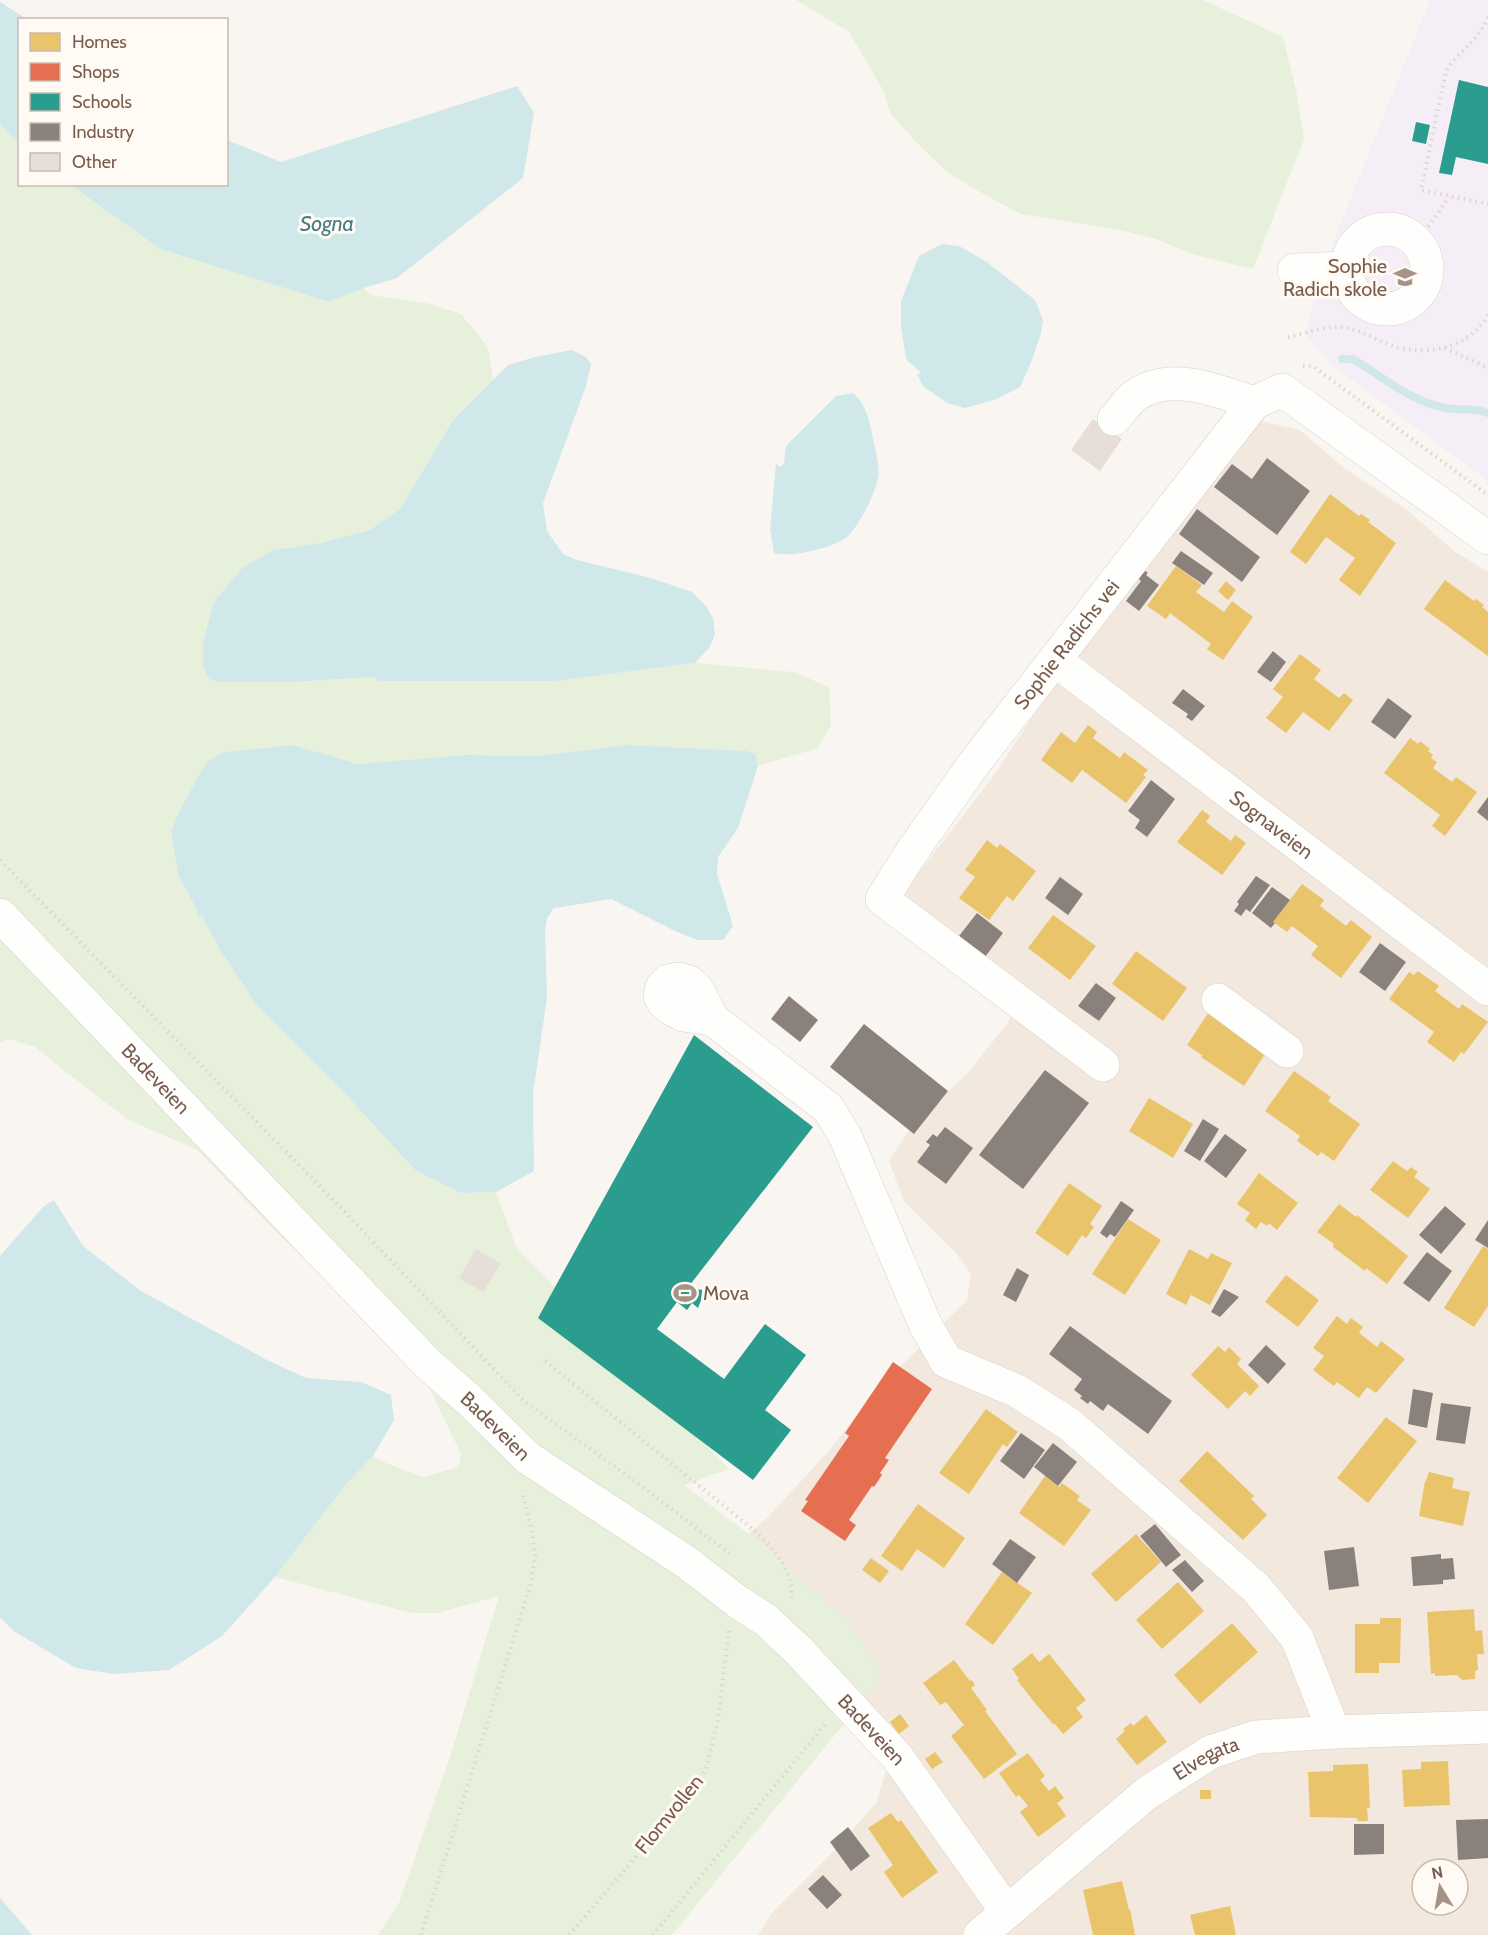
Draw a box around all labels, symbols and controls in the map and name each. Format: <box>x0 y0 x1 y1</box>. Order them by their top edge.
legend <box>18 18 228 186</box>
text: Homes <box>72 31 127 53</box>
text: Shops <box>72 61 120 83</box>
text: Schools <box>72 91 132 113</box>
text: Industry <box>72 121 134 143</box>
text: Other <box>72 151 117 173</box>
water label: Sogna <box>300 211 354 236</box>
place label: Sophie Radich skole <box>1283 254 1387 301</box>
school or university icon: Sophie Radich skole <box>1392 264 1418 290</box>
street label: Sophie Radichs vei <box>1009 575 1124 714</box>
street label: Sognaveien <box>1225 785 1318 864</box>
street label: Badeveien <box>117 1038 195 1119</box>
sports icon: Mova <box>672 1280 698 1306</box>
place label: Mova <box>703 1281 750 1305</box>
street label: Badeveien <box>456 1386 535 1466</box>
street label: Badeveien <box>833 1689 911 1770</box>
street label: Elvegata <box>1168 1731 1242 1785</box>
street label: Flomvollen <box>630 1770 708 1858</box>
north arrow <box>1410 1857 1470 1917</box>
text: N <box>1430 1862 1445 1883</box>

